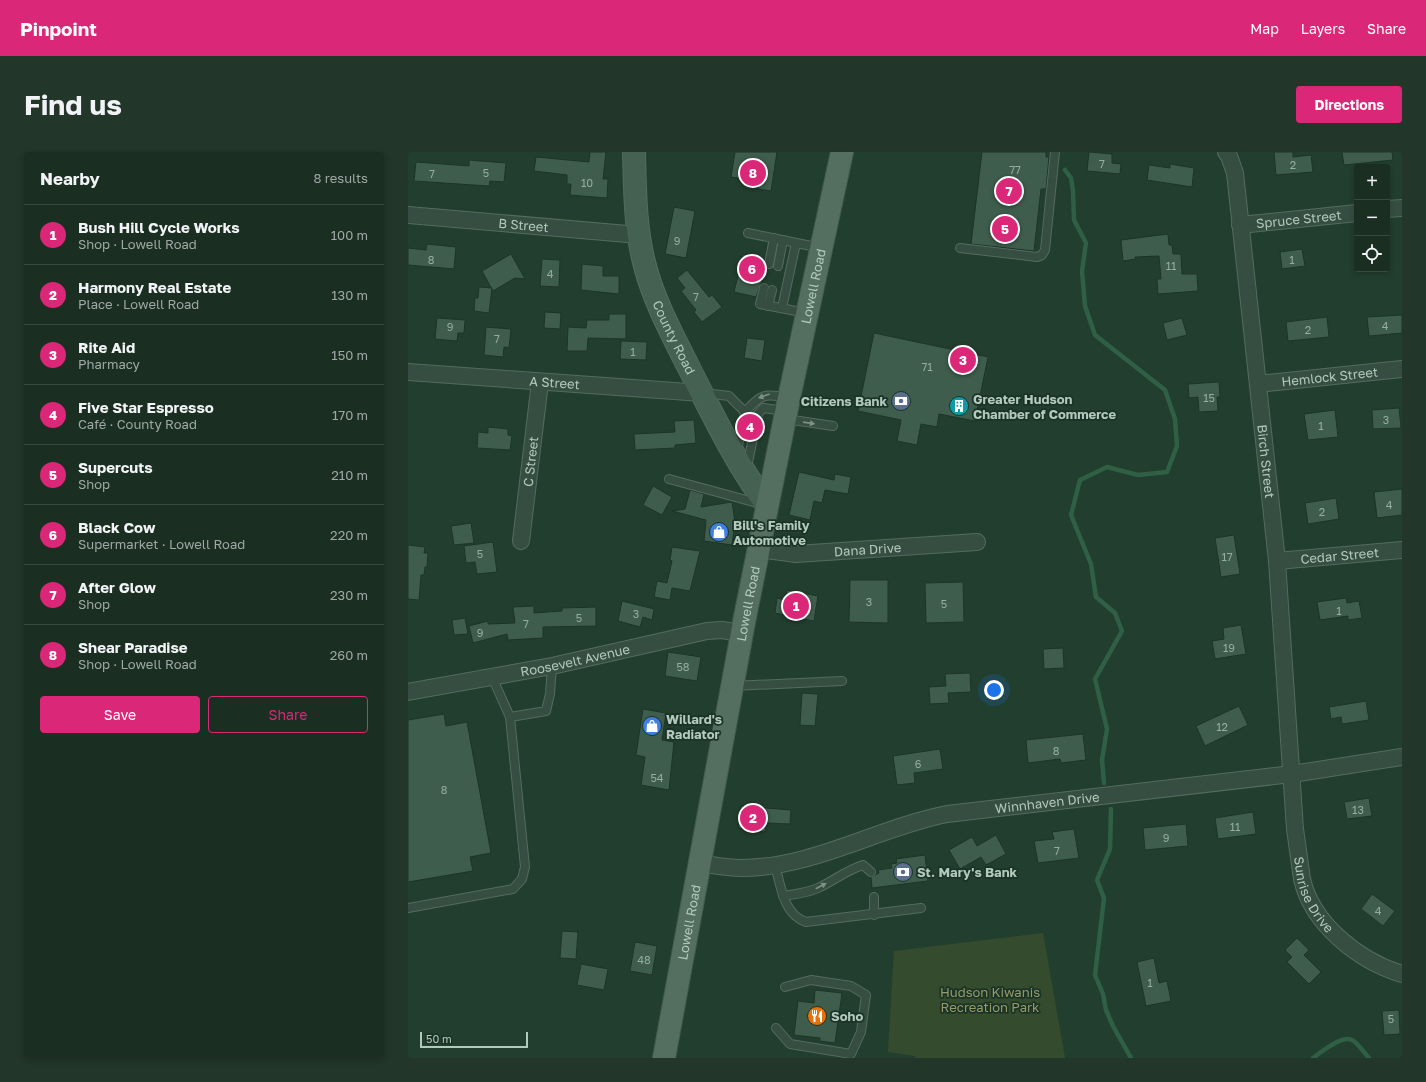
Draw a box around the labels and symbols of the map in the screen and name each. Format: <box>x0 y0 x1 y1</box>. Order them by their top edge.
house number: 7 <box>1099 157 1105 170</box>
pin: 8 <box>740 158 766 188</box>
house number: 2 <box>1290 158 1296 171</box>
house number: 77 <box>1009 163 1021 176</box>
house number: 5 <box>483 166 489 179</box>
house number: 7 <box>429 167 435 180</box>
house number: 10 <box>581 176 593 189</box>
pin: 7 <box>996 176 1022 206</box>
street label: Spruce Street <box>1255 207 1342 231</box>
pin: 5 <box>992 214 1018 244</box>
street label: B Street <box>498 215 549 235</box>
house number: 9 <box>674 234 680 247</box>
street label: Lowell Road <box>797 247 829 325</box>
house number: 8 <box>428 253 435 266</box>
house number: 1 <box>1289 253 1295 266</box>
pin: 6 <box>739 254 765 284</box>
house number: 11 <box>1166 259 1176 272</box>
house number: 4 <box>547 267 554 280</box>
house number: 7 <box>693 290 699 303</box>
street label: County Road <box>649 298 699 377</box>
house number: 4 <box>1382 319 1389 332</box>
house number: 9 <box>447 320 453 333</box>
house number: 2 <box>1305 323 1311 336</box>
house number: 7 <box>494 332 500 345</box>
house number: 1 <box>630 345 636 358</box>
pin: 3 <box>950 345 976 375</box>
house number: 71 <box>921 360 933 373</box>
street label: Hemlock Street <box>1281 364 1379 390</box>
street label: A Street <box>529 373 580 392</box>
bank icon: Citizens Bank <box>890 390 912 412</box>
place label: Greater Hudson Chamber of Commerce <box>973 391 1117 422</box>
house number: 15 <box>1203 391 1215 404</box>
place label: Citizens Bank <box>801 393 887 409</box>
one-way arrow <box>758 394 770 400</box>
building icon: Greater Hudson Chamber of Commerce <box>948 395 970 417</box>
pin: 4 <box>737 412 763 442</box>
house number: 3 <box>1383 413 1389 426</box>
house number: 1 <box>1318 419 1324 432</box>
one-way arrow <box>803 420 815 426</box>
street label: Birch Street <box>1254 424 1278 499</box>
street label: C Street <box>520 435 541 488</box>
house number: 4 <box>1386 498 1393 511</box>
house number: 2 <box>1319 505 1325 518</box>
place label: Bill's Family Automotive <box>733 517 810 548</box>
shop icon: Bill's Family Automotive <box>708 521 730 543</box>
street label: Dana Drive <box>833 539 902 559</box>
street label: Cedar Street <box>1300 544 1380 567</box>
house number: 5 <box>477 547 483 560</box>
house number: 17 <box>1221 550 1233 563</box>
street label: Lowell Road <box>733 565 763 643</box>
pin: 1 <box>783 591 809 621</box>
house number: 3 <box>866 595 872 608</box>
house number: 5 <box>941 597 947 610</box>
house number: 1 <box>1336 604 1342 617</box>
house number: 3 <box>633 607 639 620</box>
house number: 5 <box>576 611 582 624</box>
house number: 7 <box>523 617 529 630</box>
house number: 9 <box>477 626 483 639</box>
street label: Roosevelt Avenue <box>519 641 631 680</box>
house number: 19 <box>1223 641 1235 654</box>
house number: 58 <box>676 660 690 673</box>
your location <box>984 680 1004 700</box>
place label: Willard's Radiator <box>666 711 722 742</box>
shop icon: Willard's Radiator <box>641 715 663 737</box>
house number: 12 <box>1216 720 1228 733</box>
house number: 8 <box>1053 744 1060 757</box>
house number: 6 <box>915 757 922 770</box>
house number: 54 <box>650 771 664 784</box>
house number: 8 <box>441 783 448 796</box>
street label: Winnhaven Drive <box>994 788 1100 816</box>
pin: 2 <box>740 803 766 833</box>
house number: 13 <box>1352 803 1364 816</box>
house number: 11 <box>1230 820 1240 833</box>
house number: 9 <box>1163 831 1169 844</box>
house number: 7 <box>1054 844 1060 857</box>
street label: Sunrise Drive <box>1291 855 1337 936</box>
bank icon: St. Mary's Bank <box>892 861 914 883</box>
place label: St. Mary's Bank <box>917 864 1017 880</box>
street label: Lowell Road <box>674 883 704 961</box>
one-way arrow <box>815 883 827 889</box>
house number: 4 <box>1375 904 1382 917</box>
house number: 48 <box>637 953 651 966</box>
house number: 1 <box>1147 976 1153 989</box>
park label: Hudson Kiwanis Recreation Park <box>940 984 1040 1015</box>
restaurant icon: Soho <box>806 1005 828 1027</box>
place label: Soho <box>831 1008 863 1024</box>
house number: 5 <box>1388 1012 1394 1025</box>
scale bar <box>420 1030 528 1049</box>

